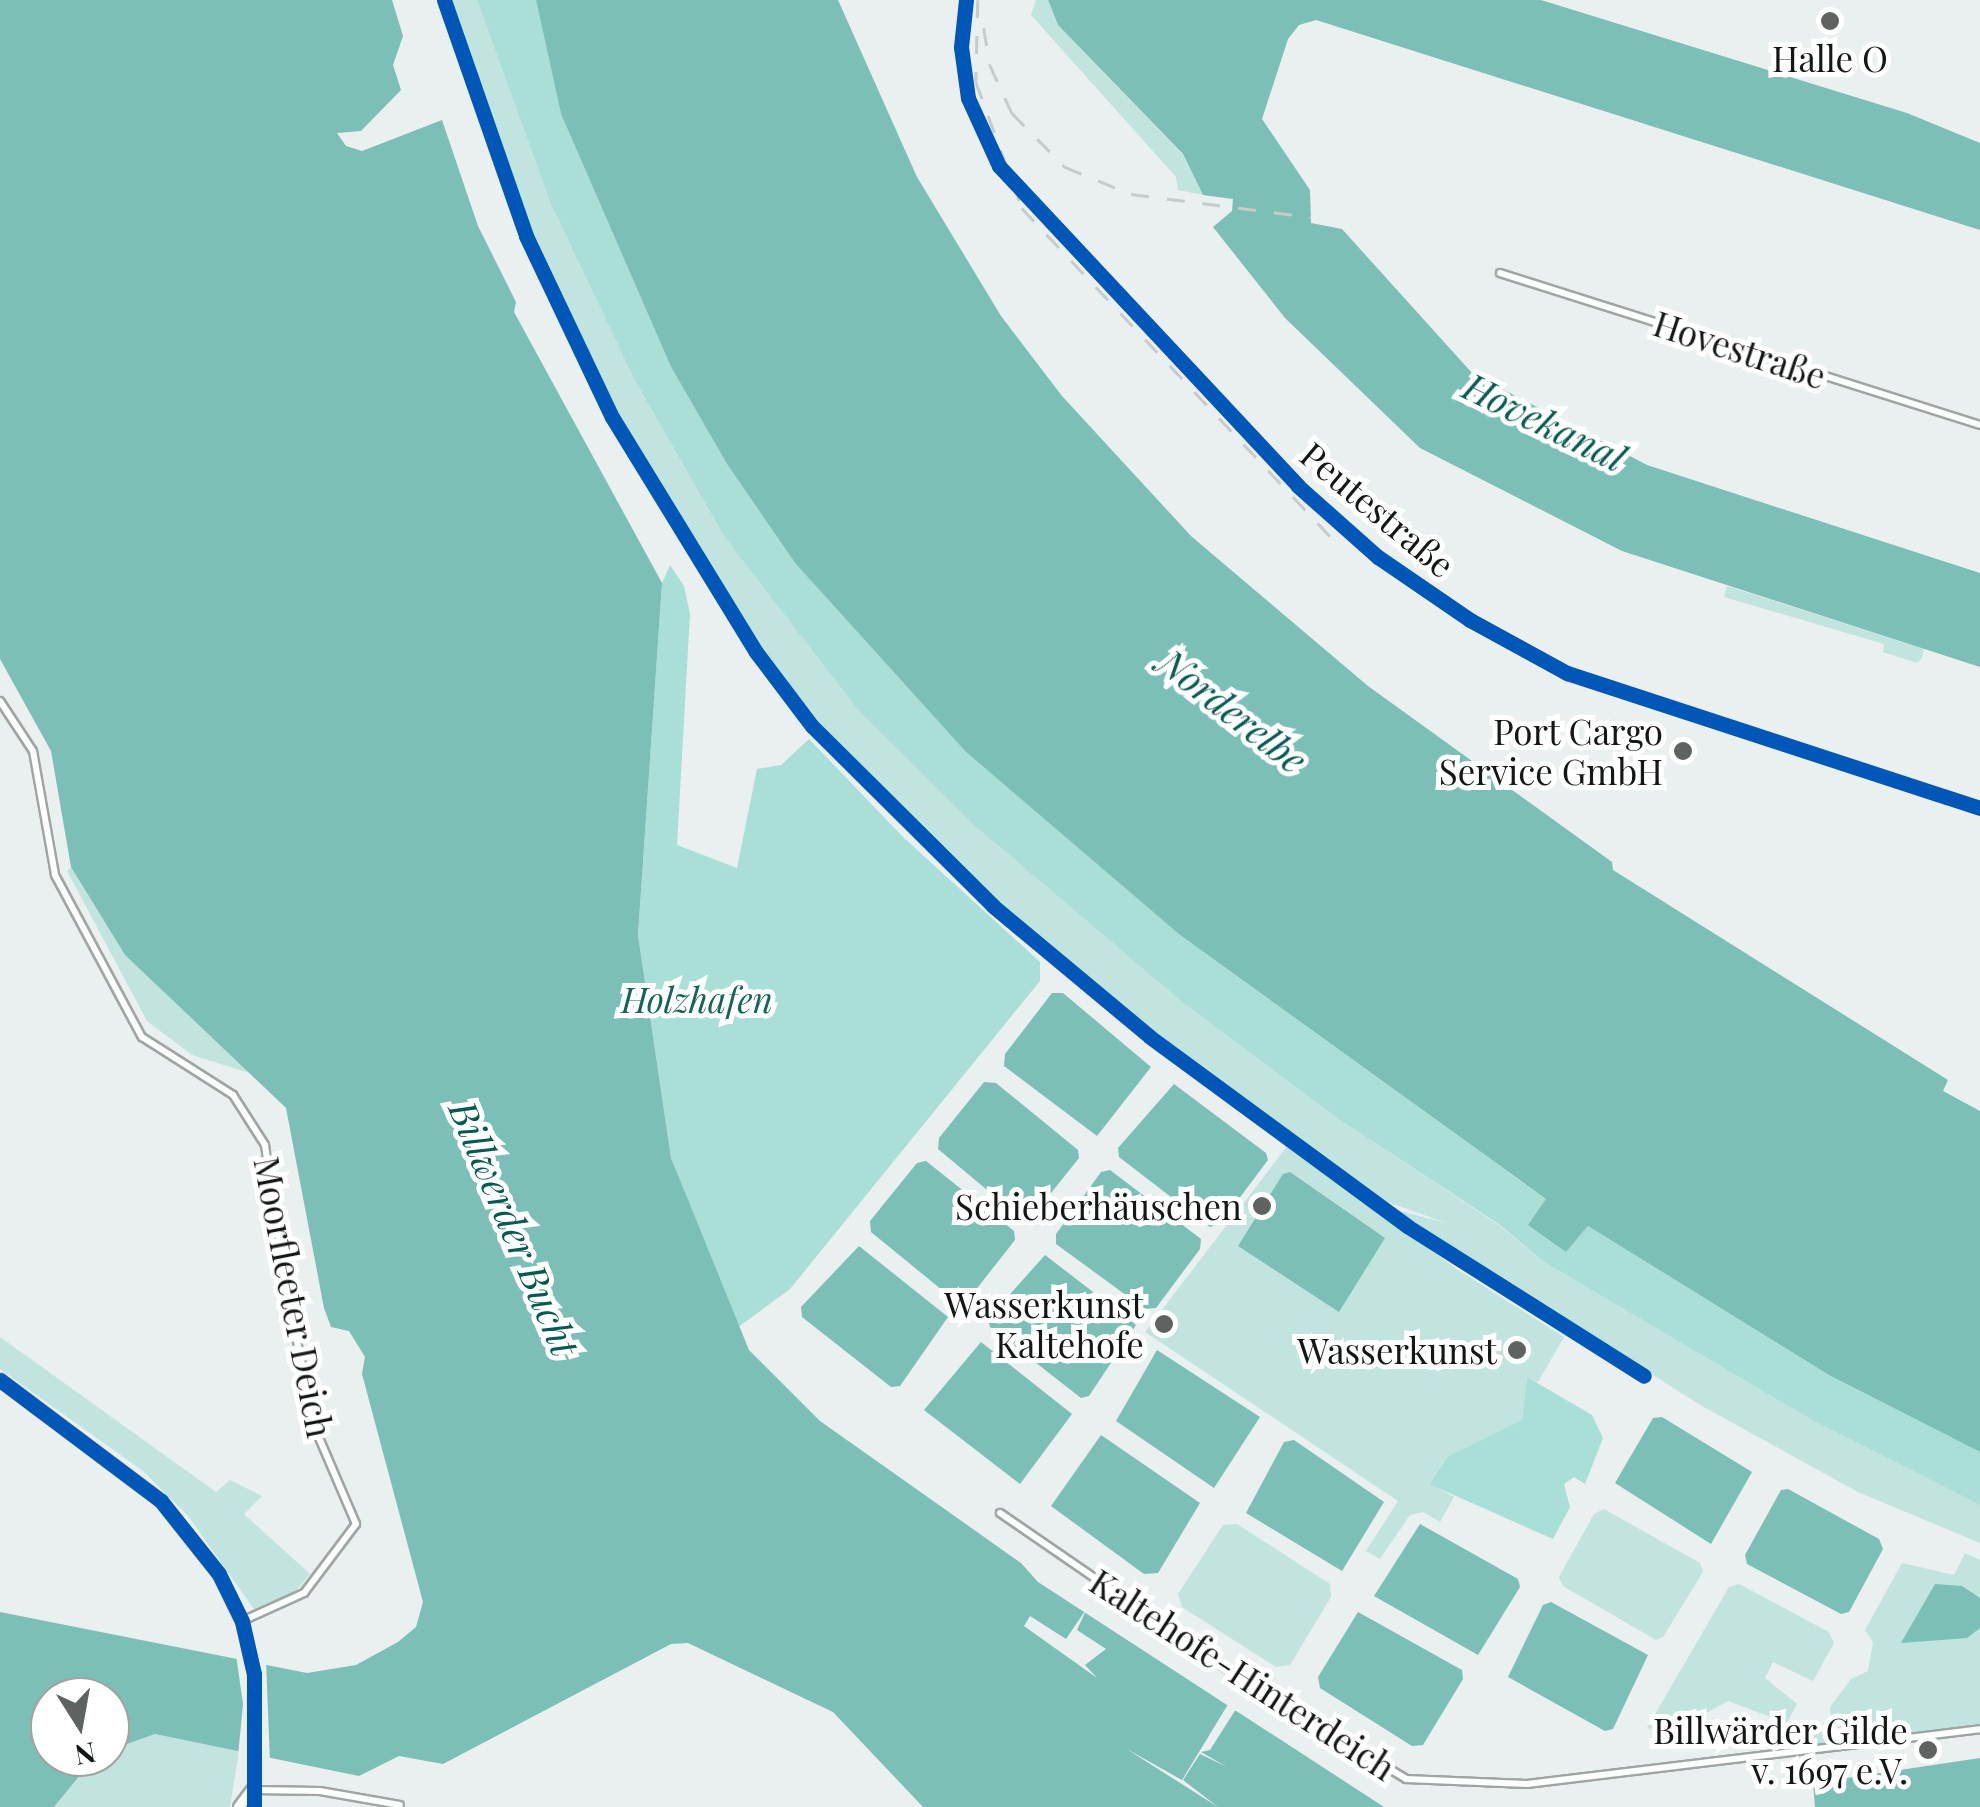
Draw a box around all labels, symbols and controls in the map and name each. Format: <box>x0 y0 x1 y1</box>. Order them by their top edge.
marker: Halle O <box>1819 10 1841 32</box>
place label: Halle O <box>1772 37 1888 79</box>
street label: Hovestraße <box>1649 301 1831 397</box>
water label: Hovekanal <box>1457 362 1633 480</box>
street label: Peutestraße <box>1293 433 1463 585</box>
water label: Norderelbe <box>1150 638 1316 782</box>
place label: Port Cargo Service GmbH <box>1439 710 1663 792</box>
marker: Port Cargo Service GmbH <box>1672 740 1694 762</box>
park label: Holzhafen <box>621 978 773 1020</box>
water label: Billwerder Bucht <box>441 1094 589 1362</box>
street label: Moorfleeter Deich <box>246 1153 342 1441</box>
place label: Schieberhäuschen <box>955 1185 1242 1227</box>
marker: Schieberhäuschen <box>1251 1195 1273 1217</box>
place label: Wasserkunst Kaltehofe <box>944 1283 1144 1365</box>
marker: Wasserkunst Kaltehofe <box>1153 1313 1175 1335</box>
place label: Wasserkunst <box>1297 1329 1497 1371</box>
marker: Wasserkunst <box>1506 1339 1528 1361</box>
street label: Kaltehofe-Hinterdeich <box>1083 1560 1403 1788</box>
north arrow <box>30 1677 130 1777</box>
place label: Billwärder Gilde v. 1697 e.V. <box>1652 1709 1908 1791</box>
text: N <box>72 1735 99 1775</box>
marker: Billwärder Gilde v. 1697 e.V. <box>1917 1739 1939 1761</box>

